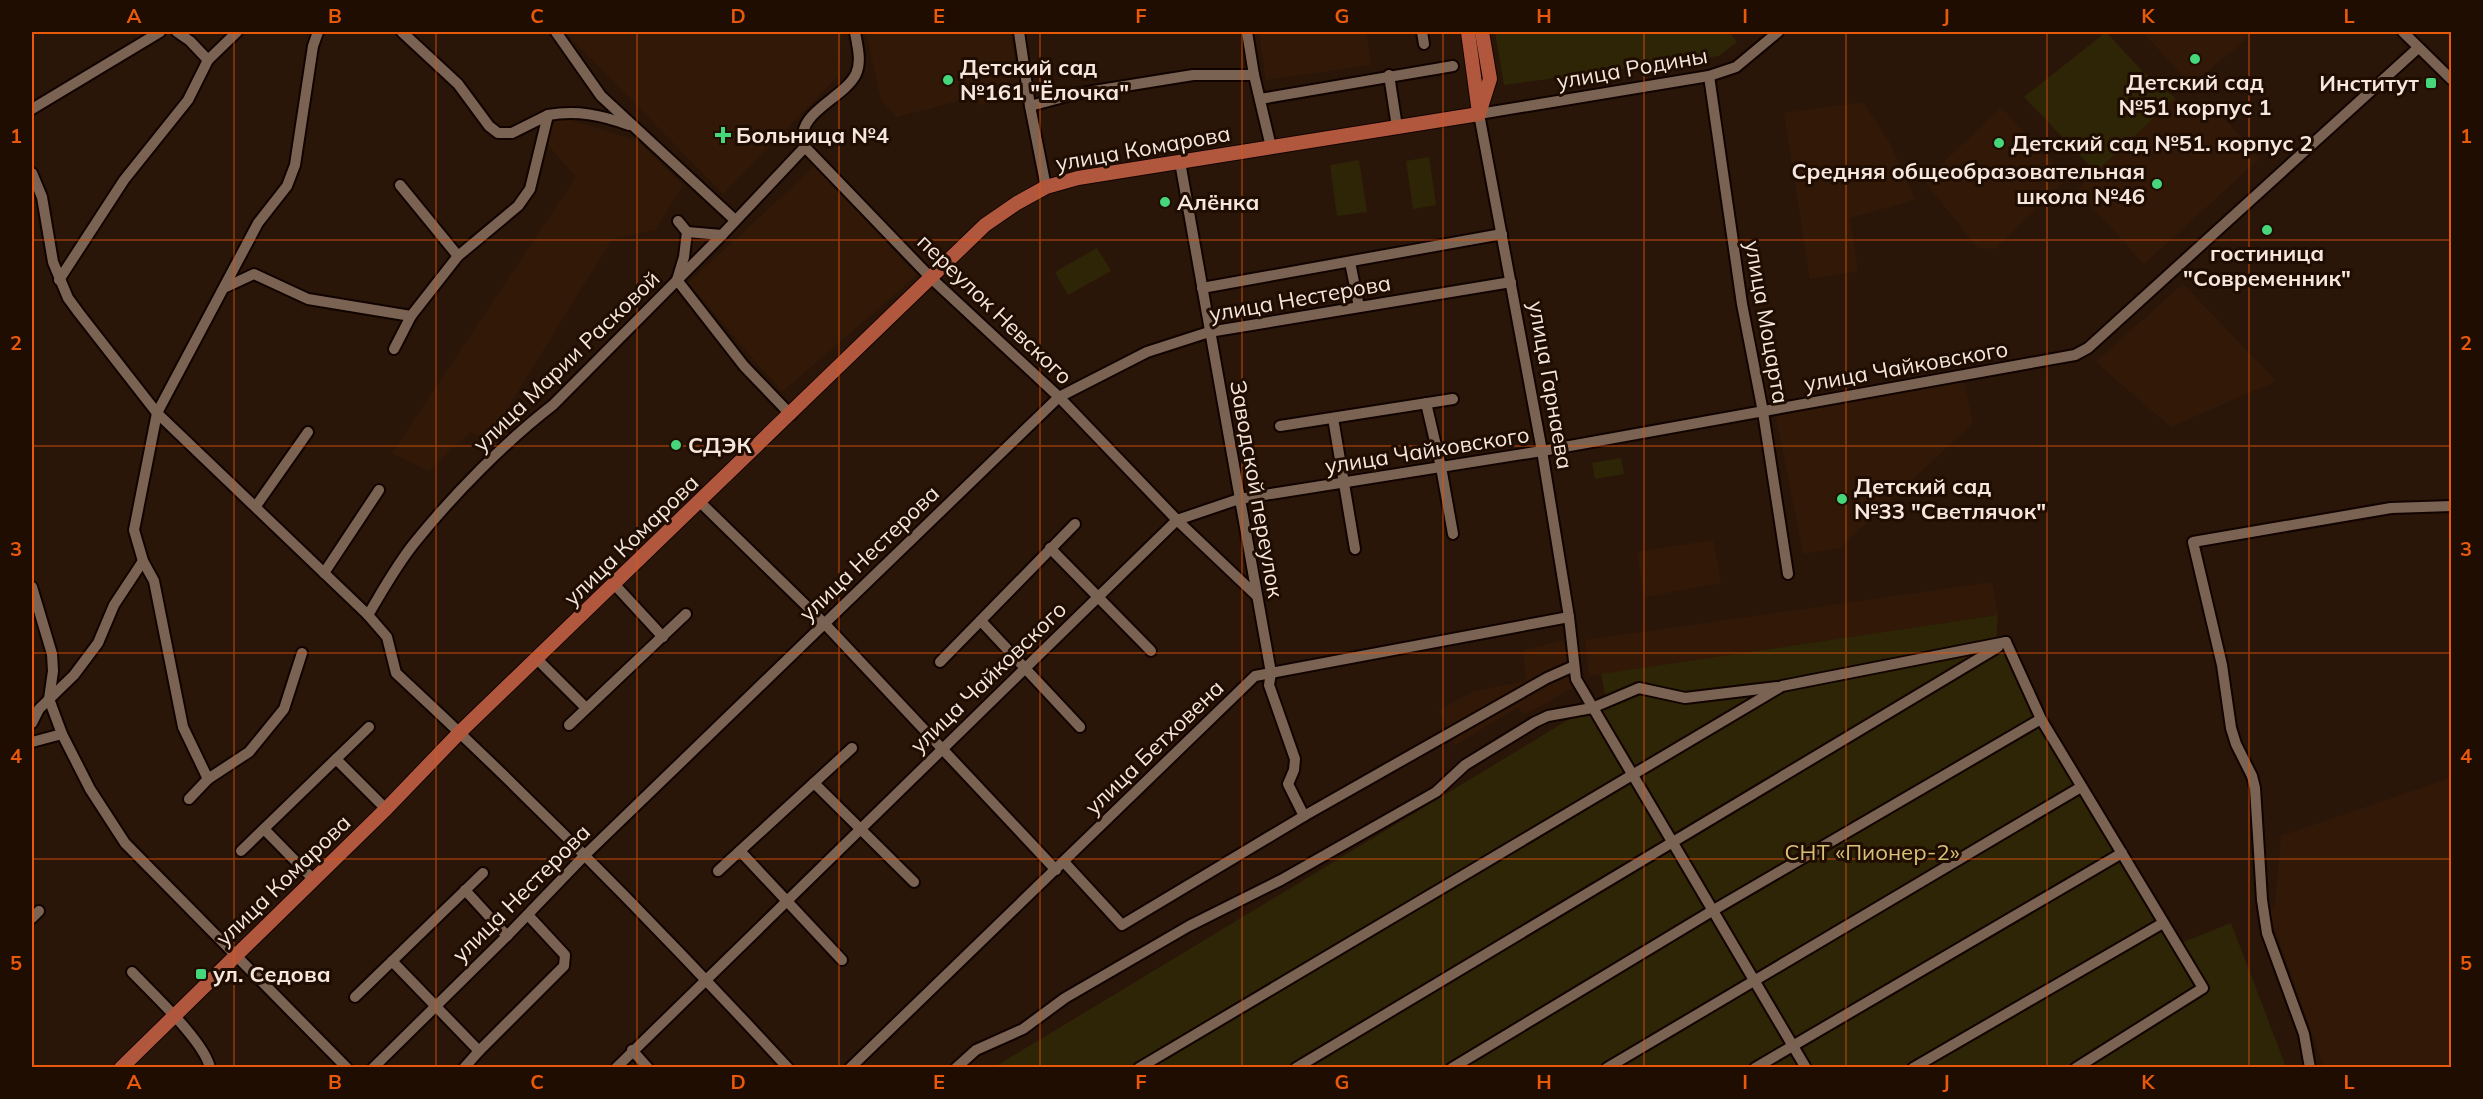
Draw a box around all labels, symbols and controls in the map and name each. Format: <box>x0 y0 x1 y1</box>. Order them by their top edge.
text: A <box>127 3 142 28</box>
text: B <box>328 3 342 28</box>
text: C <box>530 3 544 28</box>
text: D <box>730 3 746 28</box>
text: E <box>933 3 945 28</box>
text: F <box>1135 3 1147 28</box>
text: G <box>1335 3 1349 28</box>
text: H <box>1536 3 1552 28</box>
text: I <box>1742 3 1748 28</box>
text: J <box>1942 3 1950 28</box>
text: K <box>2141 3 2155 28</box>
text: L <box>2343 3 2355 28</box>
street label: улица Родины <box>1554 41 1710 95</box>
marker: Детский сад №51 корпус 1 <box>2188 52 2202 66</box>
place label: Детский сад №161 "Ёлочка" <box>960 53 1129 106</box>
place label: Детский сад №51 корпус 1 <box>2118 68 2272 121</box>
place label: Институт <box>2319 69 2419 97</box>
marker: Детский сад №161 "Ёлочка" <box>941 73 955 87</box>
marker: Институт <box>2424 76 2438 90</box>
street label: улица Комарова <box>1053 119 1233 177</box>
place label: Больница №4 <box>736 121 889 149</box>
text: 1 <box>10 123 22 148</box>
text: 1 <box>2460 123 2472 148</box>
marker: Больница №4 <box>714 126 732 144</box>
place label: Детский сад №51. корпус 2 <box>2011 129 2313 157</box>
marker: Детский сад №51. корпус 2 <box>1992 136 2006 150</box>
place label: Средняя общеобразовательная школа №46 <box>1792 157 2145 210</box>
marker: Средняя общеобразовательная школа №46 <box>2150 177 2164 191</box>
place label: Алёнка <box>1177 188 1259 216</box>
marker: Алёнка <box>1158 195 1172 209</box>
marker: гостиница "Современник" <box>2260 223 2274 237</box>
street label: переулок Невского <box>912 228 1078 390</box>
street label: улица Моцарта <box>1739 238 1795 406</box>
place label: гостиница "Современник" <box>2183 239 2351 292</box>
street label: улица Марии Расковой <box>467 264 665 458</box>
street label: улица Нестерова <box>1207 268 1393 328</box>
street label: улица Гарнаева <box>1522 299 1580 471</box>
text: 2 <box>10 330 22 355</box>
text: 2 <box>2460 330 2472 355</box>
street label: улица Чайковского <box>1802 334 2010 398</box>
street label: Заводской переулок <box>1224 378 1290 600</box>
street label: улица Чайковского <box>1323 420 1531 480</box>
place label: СДЭК <box>688 431 752 459</box>
marker: СДЭК <box>669 438 683 452</box>
street label: улица Комарова <box>558 468 704 612</box>
place label: Детский сад №33 "Светлячок" <box>1854 472 2046 525</box>
street label: улица Нестерова <box>793 479 945 627</box>
marker: Детский сад №33 "Светлячок" <box>1835 492 1849 506</box>
text: 3 <box>10 536 22 561</box>
text: 3 <box>2460 536 2472 561</box>
street label: улица Чайковского <box>904 595 1072 759</box>
street label: улица Бетховена <box>1079 674 1229 820</box>
text: 4 <box>10 743 22 768</box>
text: 4 <box>2460 743 2472 768</box>
street label: улица Комарова <box>210 808 356 952</box>
street label: улица Нестерова <box>446 818 596 968</box>
park label: СНТ «Пионер-2» <box>1785 838 1960 866</box>
text: 5 <box>10 950 22 975</box>
text: 5 <box>2460 950 2472 975</box>
place label: ул. Седова <box>213 960 331 988</box>
marker: ул. Седова <box>194 967 208 981</box>
text: A <box>127 1069 142 1094</box>
text: B <box>328 1069 342 1094</box>
text: C <box>530 1069 544 1094</box>
text: D <box>730 1069 746 1094</box>
text: E <box>933 1069 945 1094</box>
text: F <box>1135 1069 1147 1094</box>
text: G <box>1335 1069 1349 1094</box>
text: H <box>1536 1069 1552 1094</box>
text: I <box>1742 1069 1748 1094</box>
text: J <box>1942 1069 1950 1094</box>
text: K <box>2141 1069 2155 1094</box>
text: L <box>2343 1069 2355 1094</box>

